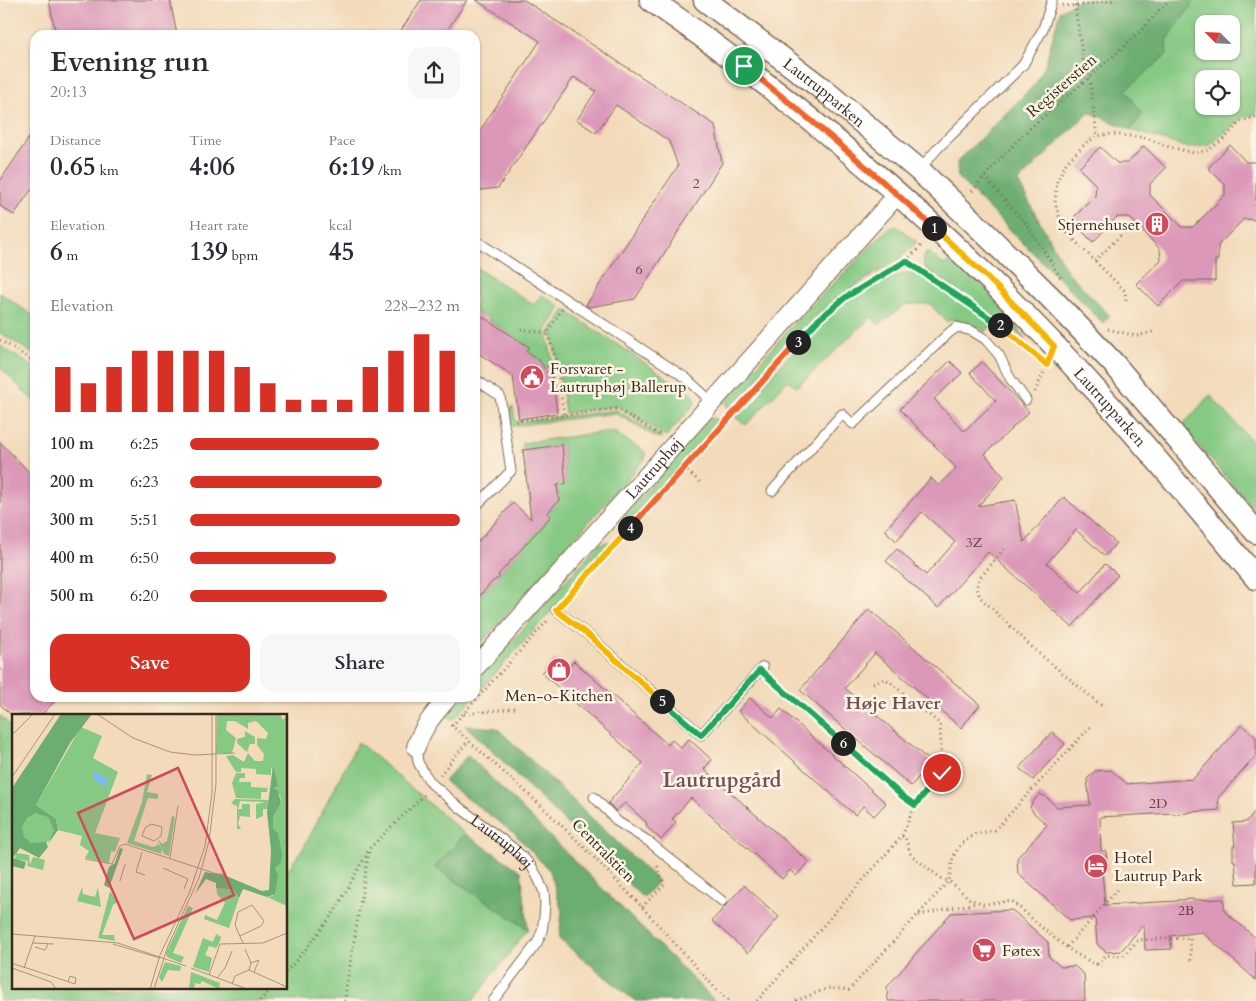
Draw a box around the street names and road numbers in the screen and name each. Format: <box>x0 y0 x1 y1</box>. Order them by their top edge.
street label: Registerstien <box>1022 49 1102 122</box>
street label: Lautrupparken <box>778 53 870 133</box>
street label: Lautrupparken <box>1068 363 1151 452</box>
street label: Lautruphøj <box>621 433 688 504</box>
street label: Lautruphøj <box>466 809 538 874</box>
street label: Centralstien <box>567 814 640 887</box>

